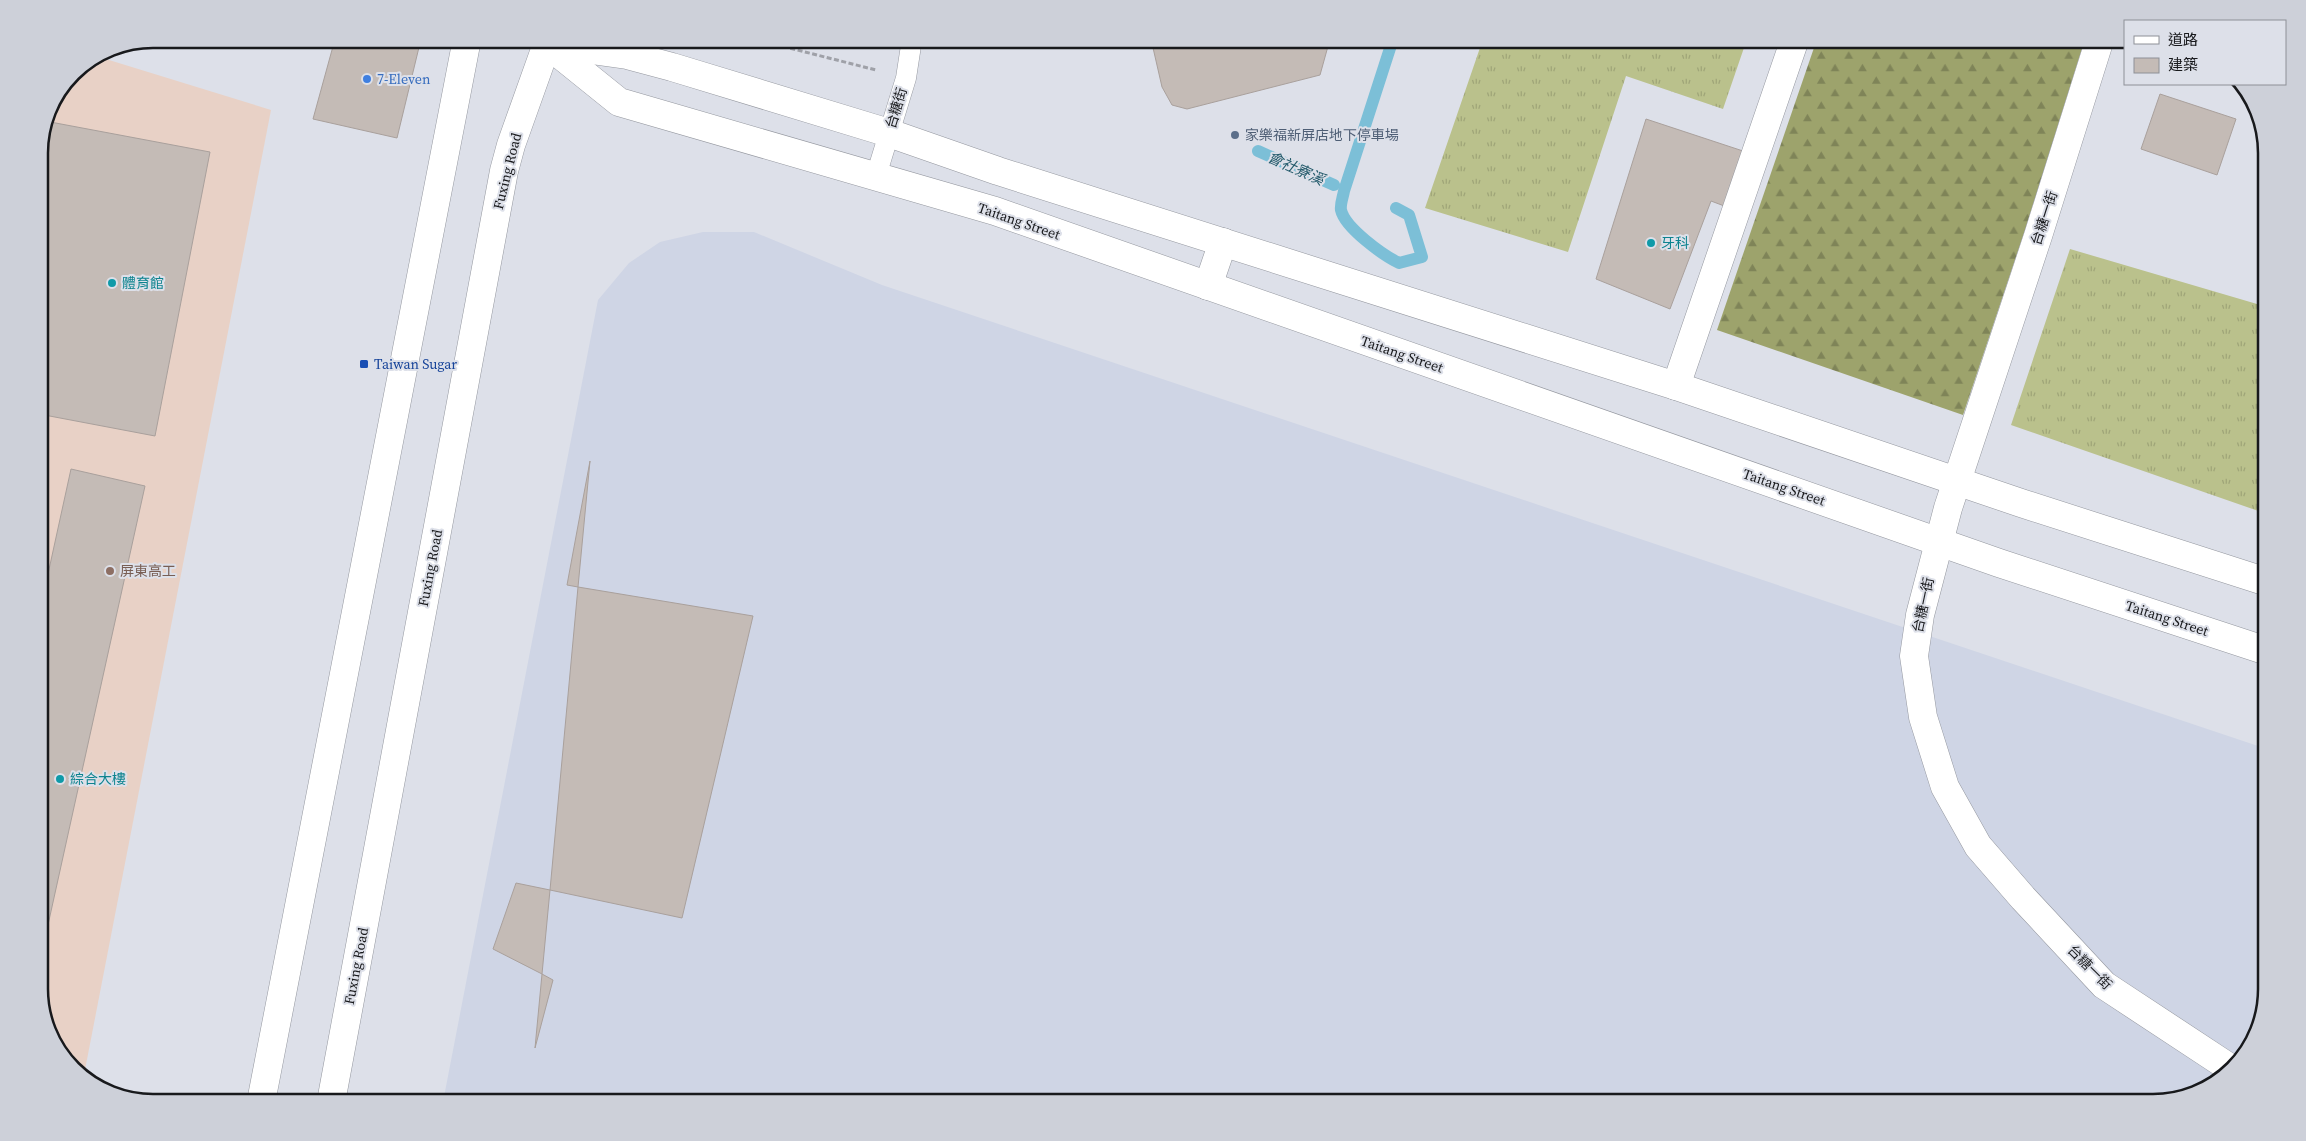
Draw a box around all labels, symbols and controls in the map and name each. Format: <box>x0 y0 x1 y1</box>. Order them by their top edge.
legend <box>2124 20 2286 85</box>
text: 道路 <box>2168 29 2198 50</box>
text: 建築 <box>2168 54 2198 75</box>
place label: 7-Eleven <box>377 69 431 89</box>
marker: 7-Eleven <box>361 73 373 85</box>
street label: 台糖街 <box>880 85 912 131</box>
place label: 家樂福新屏店地下停車場 <box>1245 125 1399 145</box>
marker: 家樂福新屏店地下停車場 <box>1229 129 1241 141</box>
street label: Fuxing Road <box>488 131 526 211</box>
water label: 會社寮溪 <box>1264 146 1329 191</box>
street label: 台糖一街 <box>2026 188 2062 248</box>
street label: Taitang Street <box>975 198 1063 245</box>
place label: 牙科 <box>1661 233 1689 253</box>
marker: 牙科 <box>1645 237 1657 249</box>
place label: 體育館 <box>122 273 164 293</box>
marker: 體育館 <box>106 277 118 289</box>
street label: Taitang Street <box>1358 331 1446 378</box>
place label: Taiwan Sugar <box>374 354 457 374</box>
marker: Taiwan Sugar <box>358 358 370 370</box>
street label: Taitang Street <box>1740 464 1828 511</box>
street label: Fuxing Road <box>413 528 447 608</box>
place label: 屏東高工 <box>120 561 176 581</box>
marker: 屏東高工 <box>104 565 116 577</box>
street label: 台糖一街 <box>1907 576 1939 634</box>
street label: Taitang Street <box>2123 595 2211 641</box>
place label: 綜合大樓 <box>70 769 126 789</box>
marker: 綜合大樓 <box>54 773 66 785</box>
street label: Fuxing Road <box>339 926 373 1006</box>
street label: 台糖一街 <box>2063 940 2117 994</box>

